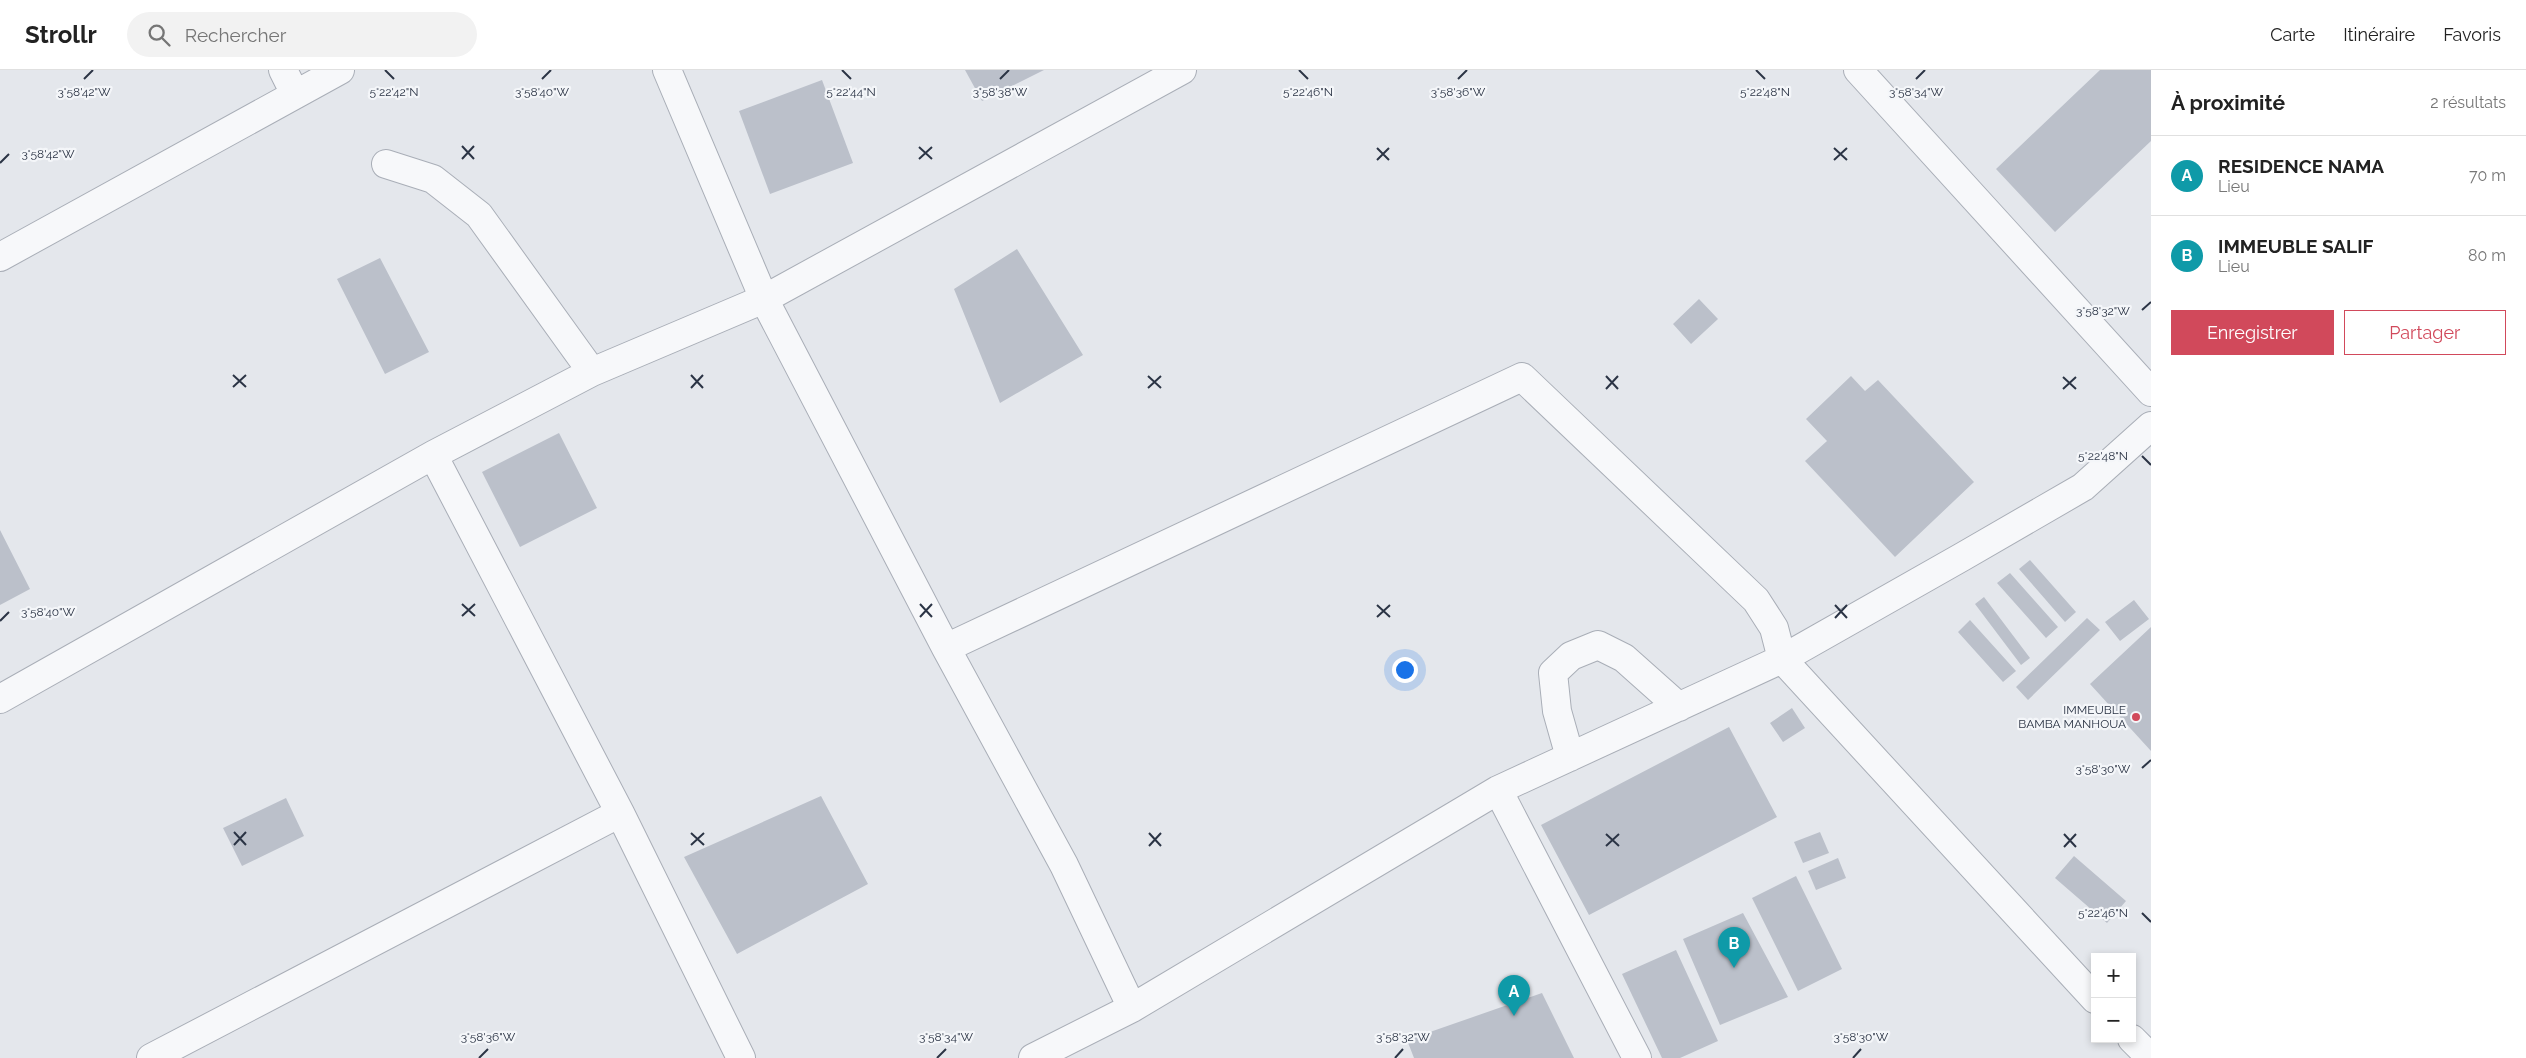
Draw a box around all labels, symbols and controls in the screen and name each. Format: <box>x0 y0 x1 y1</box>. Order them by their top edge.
search box <box>127 12 477 57</box>
text: Strollr <box>25 20 97 49</box>
icon: search <box>145 21 173 49</box>
text: Rechercher <box>185 24 286 46</box>
text: Carte <box>2270 24 2315 45</box>
text: Itinéraire <box>2343 24 2415 45</box>
text: Favoris <box>2443 24 2501 45</box>
text: 3°58'42"W <box>57 85 111 99</box>
text: 5°22'42"N <box>369 85 419 99</box>
text: 3°58'40"W <box>515 85 569 99</box>
text: 5°22'44"N <box>826 85 876 99</box>
text: 3°58'38"W <box>973 85 1028 99</box>
text: 5°22'46"N <box>1283 85 1333 99</box>
text: 3°58'36"W <box>1431 85 1486 99</box>
text: 5°22'48"N <box>1740 85 1790 99</box>
text: 3°58'34"W <box>1889 85 1943 99</box>
text: À proximité <box>2171 90 2285 115</box>
text: 2 résultats <box>2430 93 2506 112</box>
text: 3°58'42"W <box>21 147 75 161</box>
text: RESIDENCE NAMA <box>2218 155 2384 177</box>
text: A <box>2182 166 2192 185</box>
text: 70 m <box>2469 166 2506 185</box>
text: Lieu <box>2218 177 2250 196</box>
text: IMMEUBLE SALIF <box>2218 235 2374 257</box>
text: B <box>2182 246 2192 265</box>
text: 80 m <box>2468 246 2506 265</box>
text: Lieu <box>2218 257 2250 276</box>
text: 3°58'32"W <box>2076 304 2130 318</box>
button: Enregistrer <box>2171 310 2334 355</box>
button: Partager <box>2344 310 2506 355</box>
text: 5°22'48"N <box>2078 449 2128 463</box>
text: 3°58'40"W <box>21 605 75 619</box>
your location <box>1392 657 1418 683</box>
place label: IMMEUBLE BAMBA MANHOUA <box>2018 703 2126 731</box>
marker: IMMEUBLE BAMBA MANHOUA <box>2130 711 2142 723</box>
text: 3°58'30"W <box>2076 762 2131 776</box>
text: 5°22'46"N <box>2078 906 2128 920</box>
pin: B <box>1718 927 1750 968</box>
map controls <box>2091 953 2136 1043</box>
button: + <box>2091 953 2136 998</box>
pin: A <box>1498 975 1530 1016</box>
button: − <box>2091 998 2136 1043</box>
text: 3°58'36"W <box>461 1030 516 1044</box>
text: 3°58'34"W <box>919 1030 973 1044</box>
text: 3°58'32"W <box>1376 1030 1430 1044</box>
text: 3°58'30"W <box>1834 1030 1889 1044</box>

